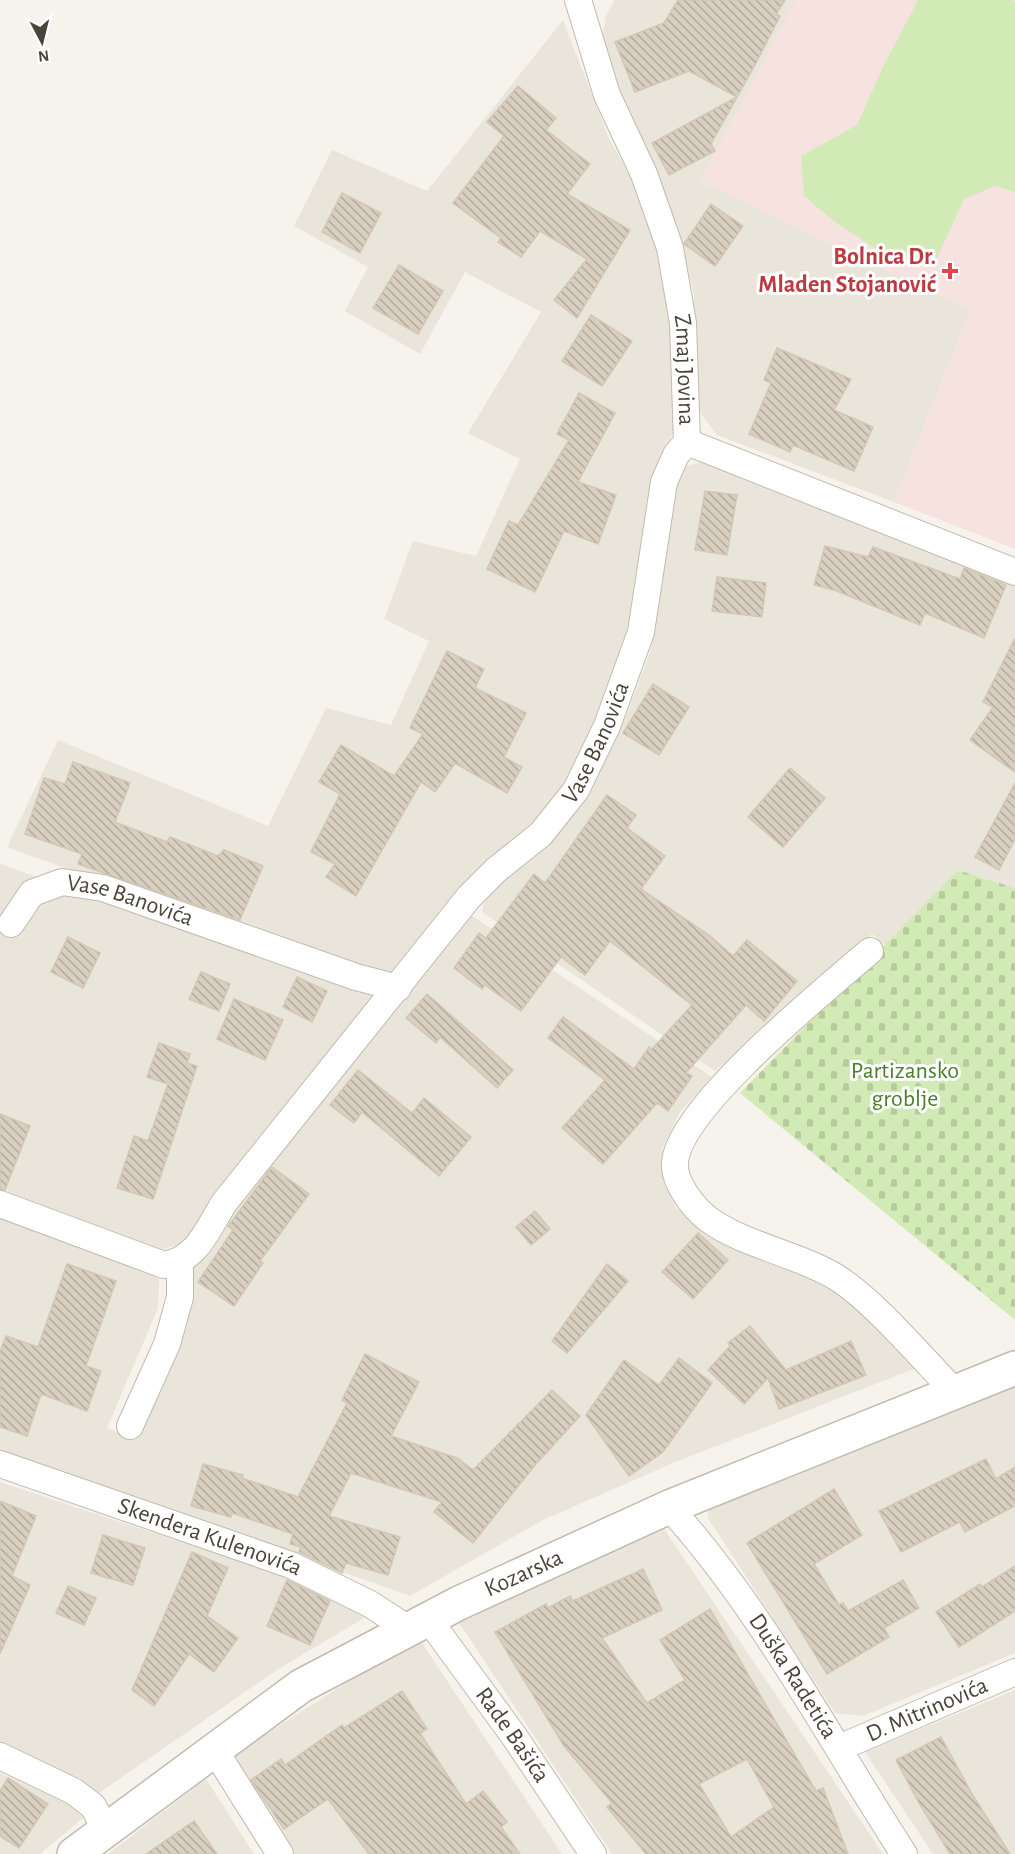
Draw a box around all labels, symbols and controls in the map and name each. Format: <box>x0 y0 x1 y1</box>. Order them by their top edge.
north arrow <box>12 12 72 72</box>
text: N <box>37 47 50 65</box>
place label: Bolnica Dr. Mladen Stojanović <box>758 245 937 297</box>
marker: Bolnica Dr. Mladen Stojanović <box>941 262 959 280</box>
street label: Zmaj Jovina <box>670 312 698 426</box>
street label: Vase Banovića <box>558 679 634 809</box>
street label: Vase Banovića <box>65 871 196 931</box>
park label: Partizansko groblje <box>851 1059 959 1111</box>
street label: Skendera Kulenovića <box>115 1494 306 1580</box>
street label: Kozarska <box>481 1545 566 1602</box>
street label: Duška Radetića <box>744 1609 841 1743</box>
street label: D. Mitrinovića <box>863 1673 991 1747</box>
street label: Rade Bašića <box>471 1683 554 1787</box>

